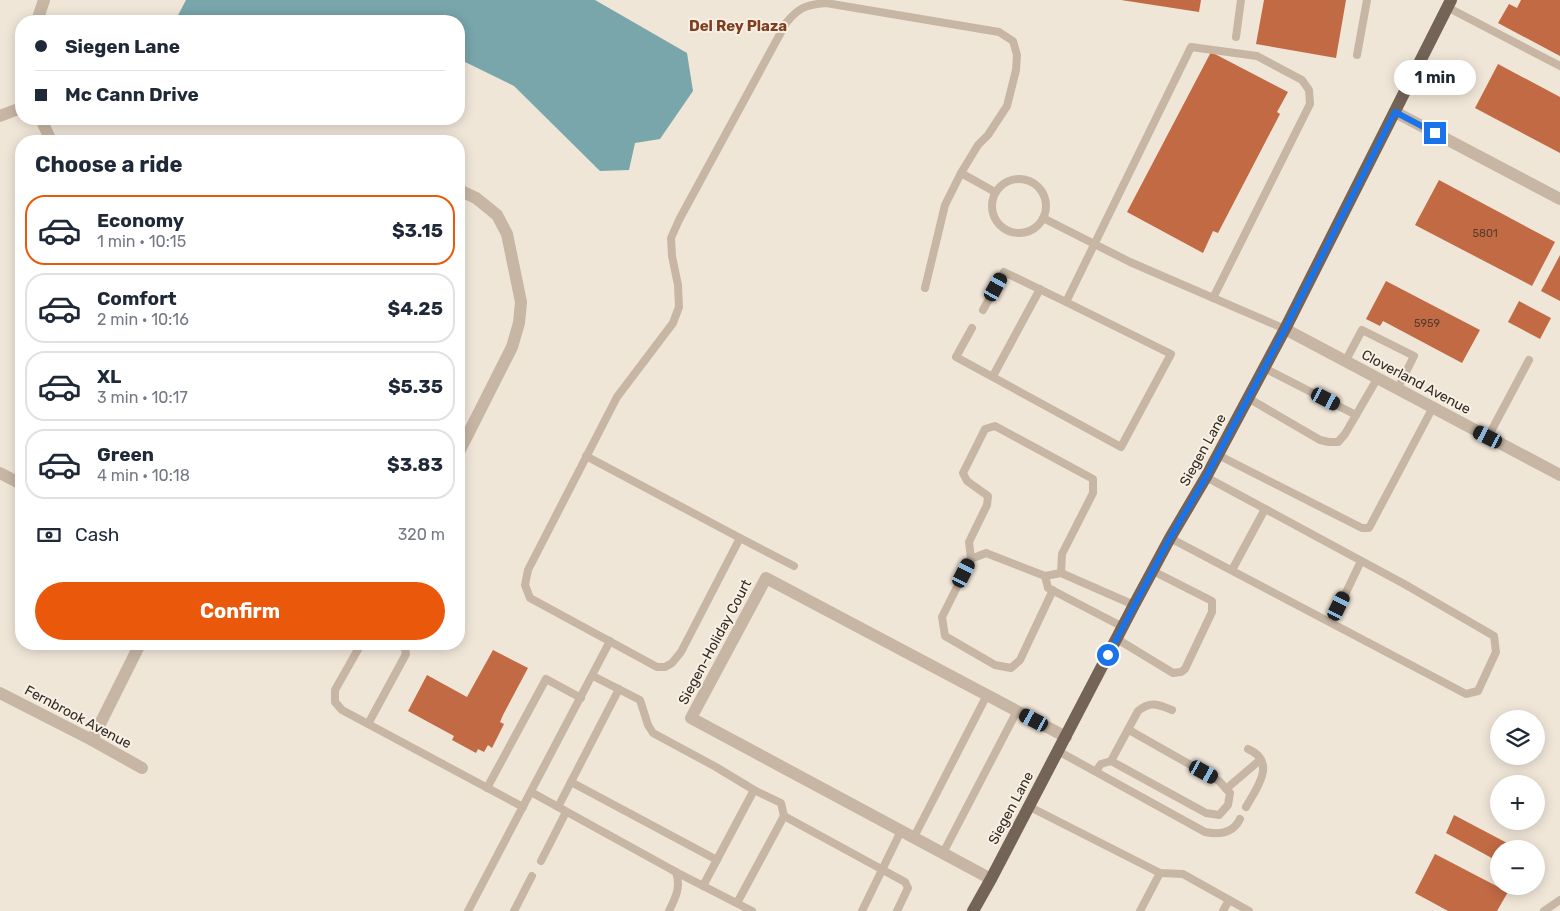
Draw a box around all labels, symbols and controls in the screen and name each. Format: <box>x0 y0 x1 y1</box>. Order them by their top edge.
district label: Del Rey Plaza <box>689 17 787 35</box>
text: Siegen Lane <box>65 35 180 58</box>
callout: 1 min <box>1394 61 1476 96</box>
text: 1 min <box>1415 68 1455 87</box>
text: Mc Cann Drive <box>65 83 199 106</box>
route end <box>1424 122 1446 144</box>
text: Choose a ride <box>35 151 182 178</box>
icon: car <box>37 208 82 253</box>
text: Economy <box>97 209 184 232</box>
text: $3.15 <box>392 219 443 242</box>
house number: 5801 <box>1472 227 1498 240</box>
text: 1 min · 10:15 <box>97 232 186 251</box>
car <box>982 270 1009 304</box>
icon: car <box>37 286 82 331</box>
text: Comfort <box>97 287 177 310</box>
text: $4.25 <box>387 297 443 320</box>
text: 2 min · 10:16 <box>97 310 189 329</box>
house number: 5959 <box>1414 317 1440 330</box>
street label: Cloverland Avenue <box>1359 346 1474 418</box>
icon: car <box>37 364 82 409</box>
text: XL <box>97 365 121 388</box>
text: $5.35 <box>388 375 443 398</box>
car <box>1309 386 1342 412</box>
text: 3 min · 10:17 <box>97 388 188 407</box>
street label: Siegen Lane <box>1176 411 1230 489</box>
car <box>1471 424 1504 450</box>
icon: car <box>37 442 82 487</box>
text: Green <box>97 443 154 466</box>
text: $3.83 <box>387 453 443 476</box>
text: 4 min · 10:18 <box>97 466 190 485</box>
icon: cash <box>35 521 63 549</box>
text: Cash <box>75 523 119 546</box>
text: 320 m <box>398 525 445 544</box>
car <box>950 556 977 590</box>
street label: Siegen-Holiday Court <box>675 576 755 708</box>
button: Confirm <box>35 582 445 640</box>
car <box>1325 589 1352 623</box>
route start <box>1097 644 1119 666</box>
street label: Fernbrook Avenue <box>22 682 134 752</box>
car <box>1017 706 1050 734</box>
map controls <box>1490 710 1545 895</box>
button: layers <box>1490 710 1545 765</box>
car <box>1187 758 1220 786</box>
street label: Siegen Lane <box>985 769 1037 847</box>
button: + <box>1490 775 1545 830</box>
button: − <box>1490 840 1545 895</box>

